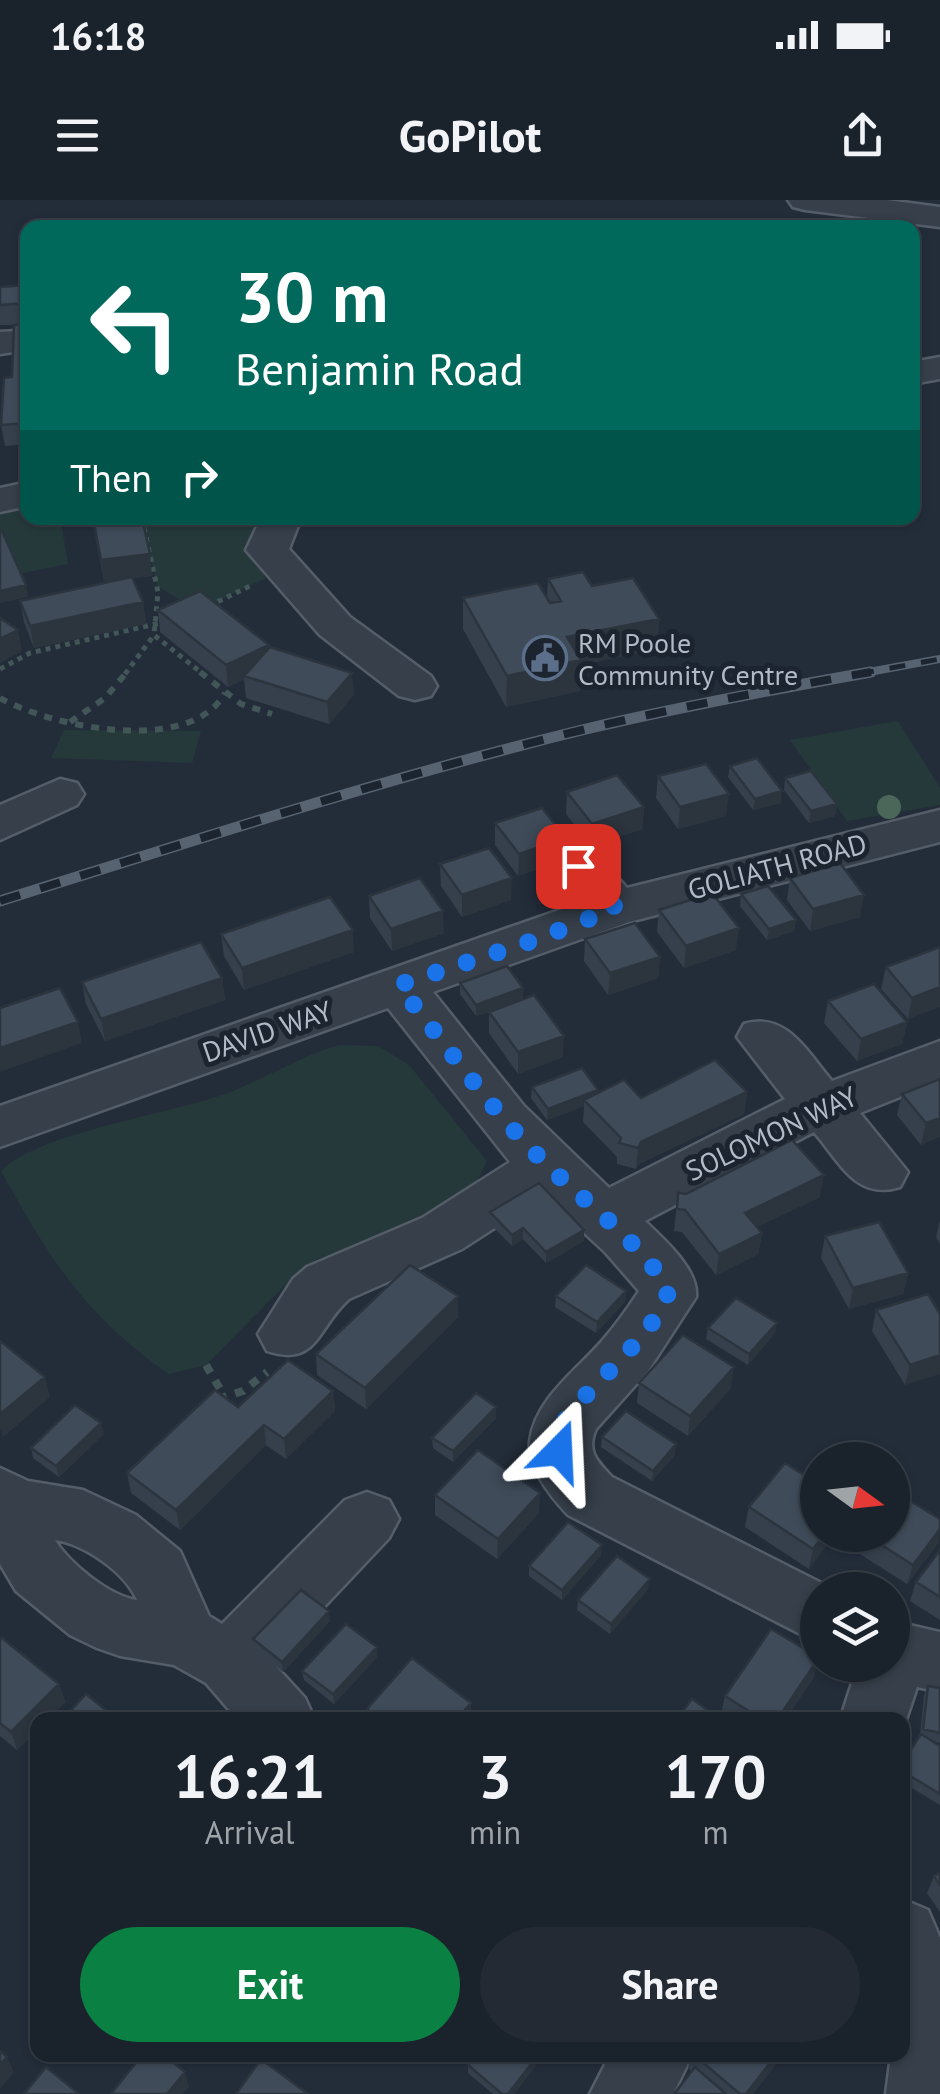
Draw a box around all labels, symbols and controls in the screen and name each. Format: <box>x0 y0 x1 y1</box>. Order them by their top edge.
text: 16:18 <box>50 11 146 60</box>
text: GoPilot <box>399 106 541 164</box>
icon: menu <box>50 108 105 163</box>
icon: share <box>835 108 890 163</box>
text: 30 m <box>235 251 388 341</box>
icon: left <box>70 260 200 390</box>
text: Benjamin Road <box>235 339 524 397</box>
icon: right <box>172 450 227 505</box>
text: Then <box>70 453 152 502</box>
place label: RM Poole Community Centre <box>578 624 798 693</box>
public building icon: RM Poole Community Centre <box>522 635 568 681</box>
pin <box>536 824 621 909</box>
street label: GOLIATH ROAD <box>683 824 871 908</box>
icon: arrive <box>551 839 606 894</box>
street label: DAVID WAY <box>197 991 337 1070</box>
street label: SOLOMON WAY <box>679 1077 863 1189</box>
position arrow <box>507 1399 611 1503</box>
north arrow <box>800 1442 910 1552</box>
map controls <box>800 1442 910 1682</box>
button: layers <box>800 1572 910 1682</box>
text: 16:21 <box>173 1737 326 1815</box>
text: 3 <box>478 1737 512 1815</box>
text: 170 <box>665 1737 767 1815</box>
text: Arrival <box>205 1811 294 1853</box>
text: min <box>469 1811 521 1853</box>
text: m <box>703 1811 729 1853</box>
button: Exit <box>80 1927 460 2042</box>
button: Share <box>480 1927 860 2042</box>

